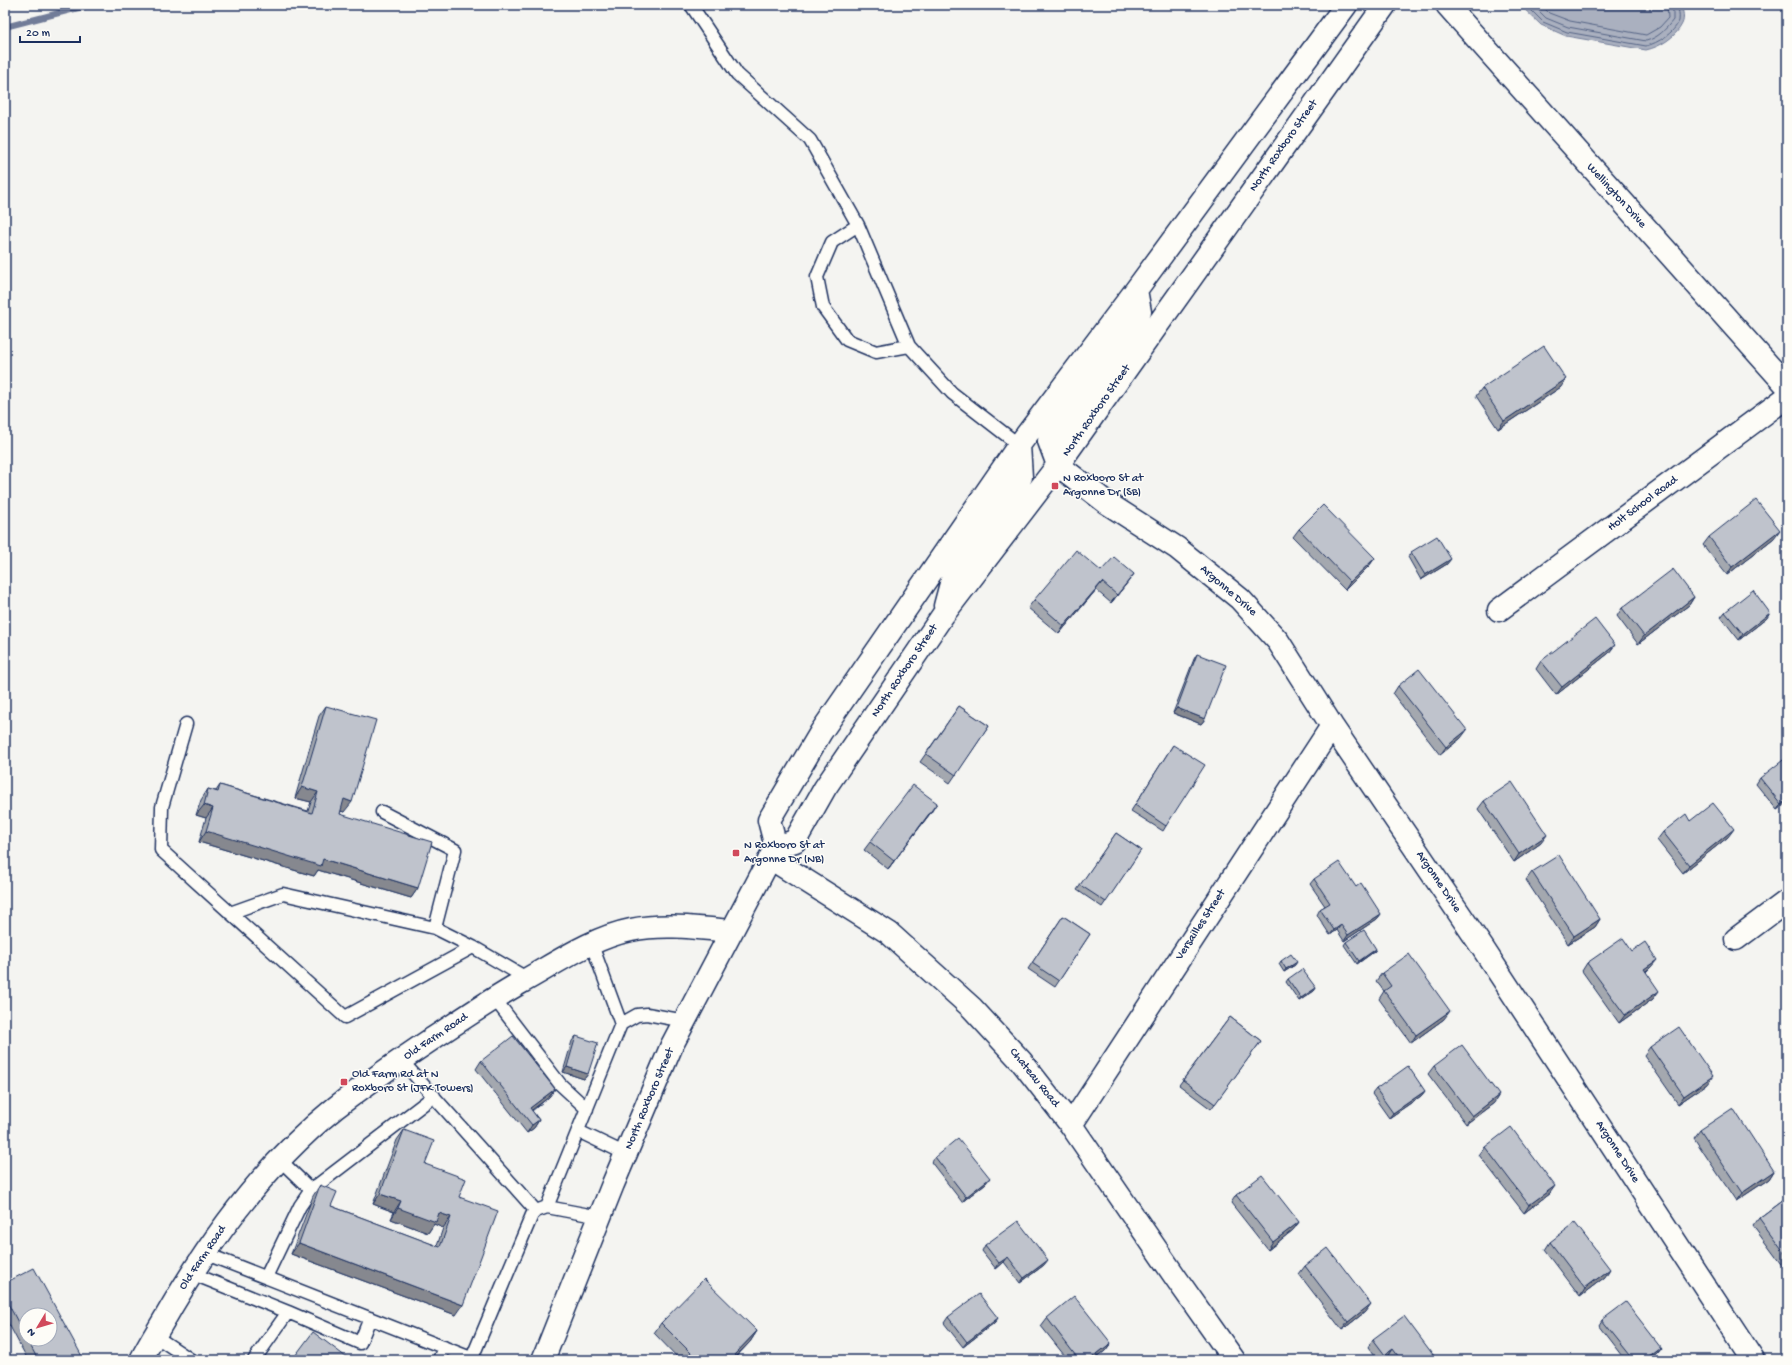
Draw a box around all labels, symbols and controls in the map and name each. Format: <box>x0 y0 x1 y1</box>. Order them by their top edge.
scale bar <box>20 18 80 44</box>
text: 20 m <box>26 27 51 41</box>
street label: North Roxboro Street <box>1247 96 1322 195</box>
street label: Wellington Drive <box>1583 161 1649 232</box>
street label: North Roxboro Street <box>1060 361 1135 460</box>
place label: N Roxboro St at Argonne Dr (SB) <box>1063 472 1144 500</box>
street label: Holt School Road <box>1605 473 1681 535</box>
marker: N Roxboro St at Argonne Dr (SB) <box>1050 481 1060 491</box>
street label: Argonne Drive <box>1197 562 1260 620</box>
street label: North Roxboro Street <box>869 621 942 720</box>
place label: N Roxboro St at Argonne Dr (NB) <box>744 839 825 867</box>
marker: N Roxboro St at Argonne Dr (NB) <box>731 848 741 858</box>
street label: Argonne Drive <box>1412 849 1464 916</box>
street label: Versailles Street <box>1172 886 1230 964</box>
street label: Old Farm Road <box>401 1010 472 1064</box>
street label: North Roxboro Street <box>622 1045 678 1152</box>
street label: Chateau Road <box>1006 1046 1063 1111</box>
place label: Old Farm Rd at N Roxboro St (JFK Towers) <box>352 1068 474 1096</box>
marker: Old Farm Rd at N Roxboro St (JFK Towers) <box>339 1077 349 1087</box>
street label: Argonne Drive <box>1592 1118 1643 1186</box>
street label: Old Farm Road <box>176 1222 230 1293</box>
north arrow <box>18 1307 58 1347</box>
text: N <box>25 1325 39 1338</box>

